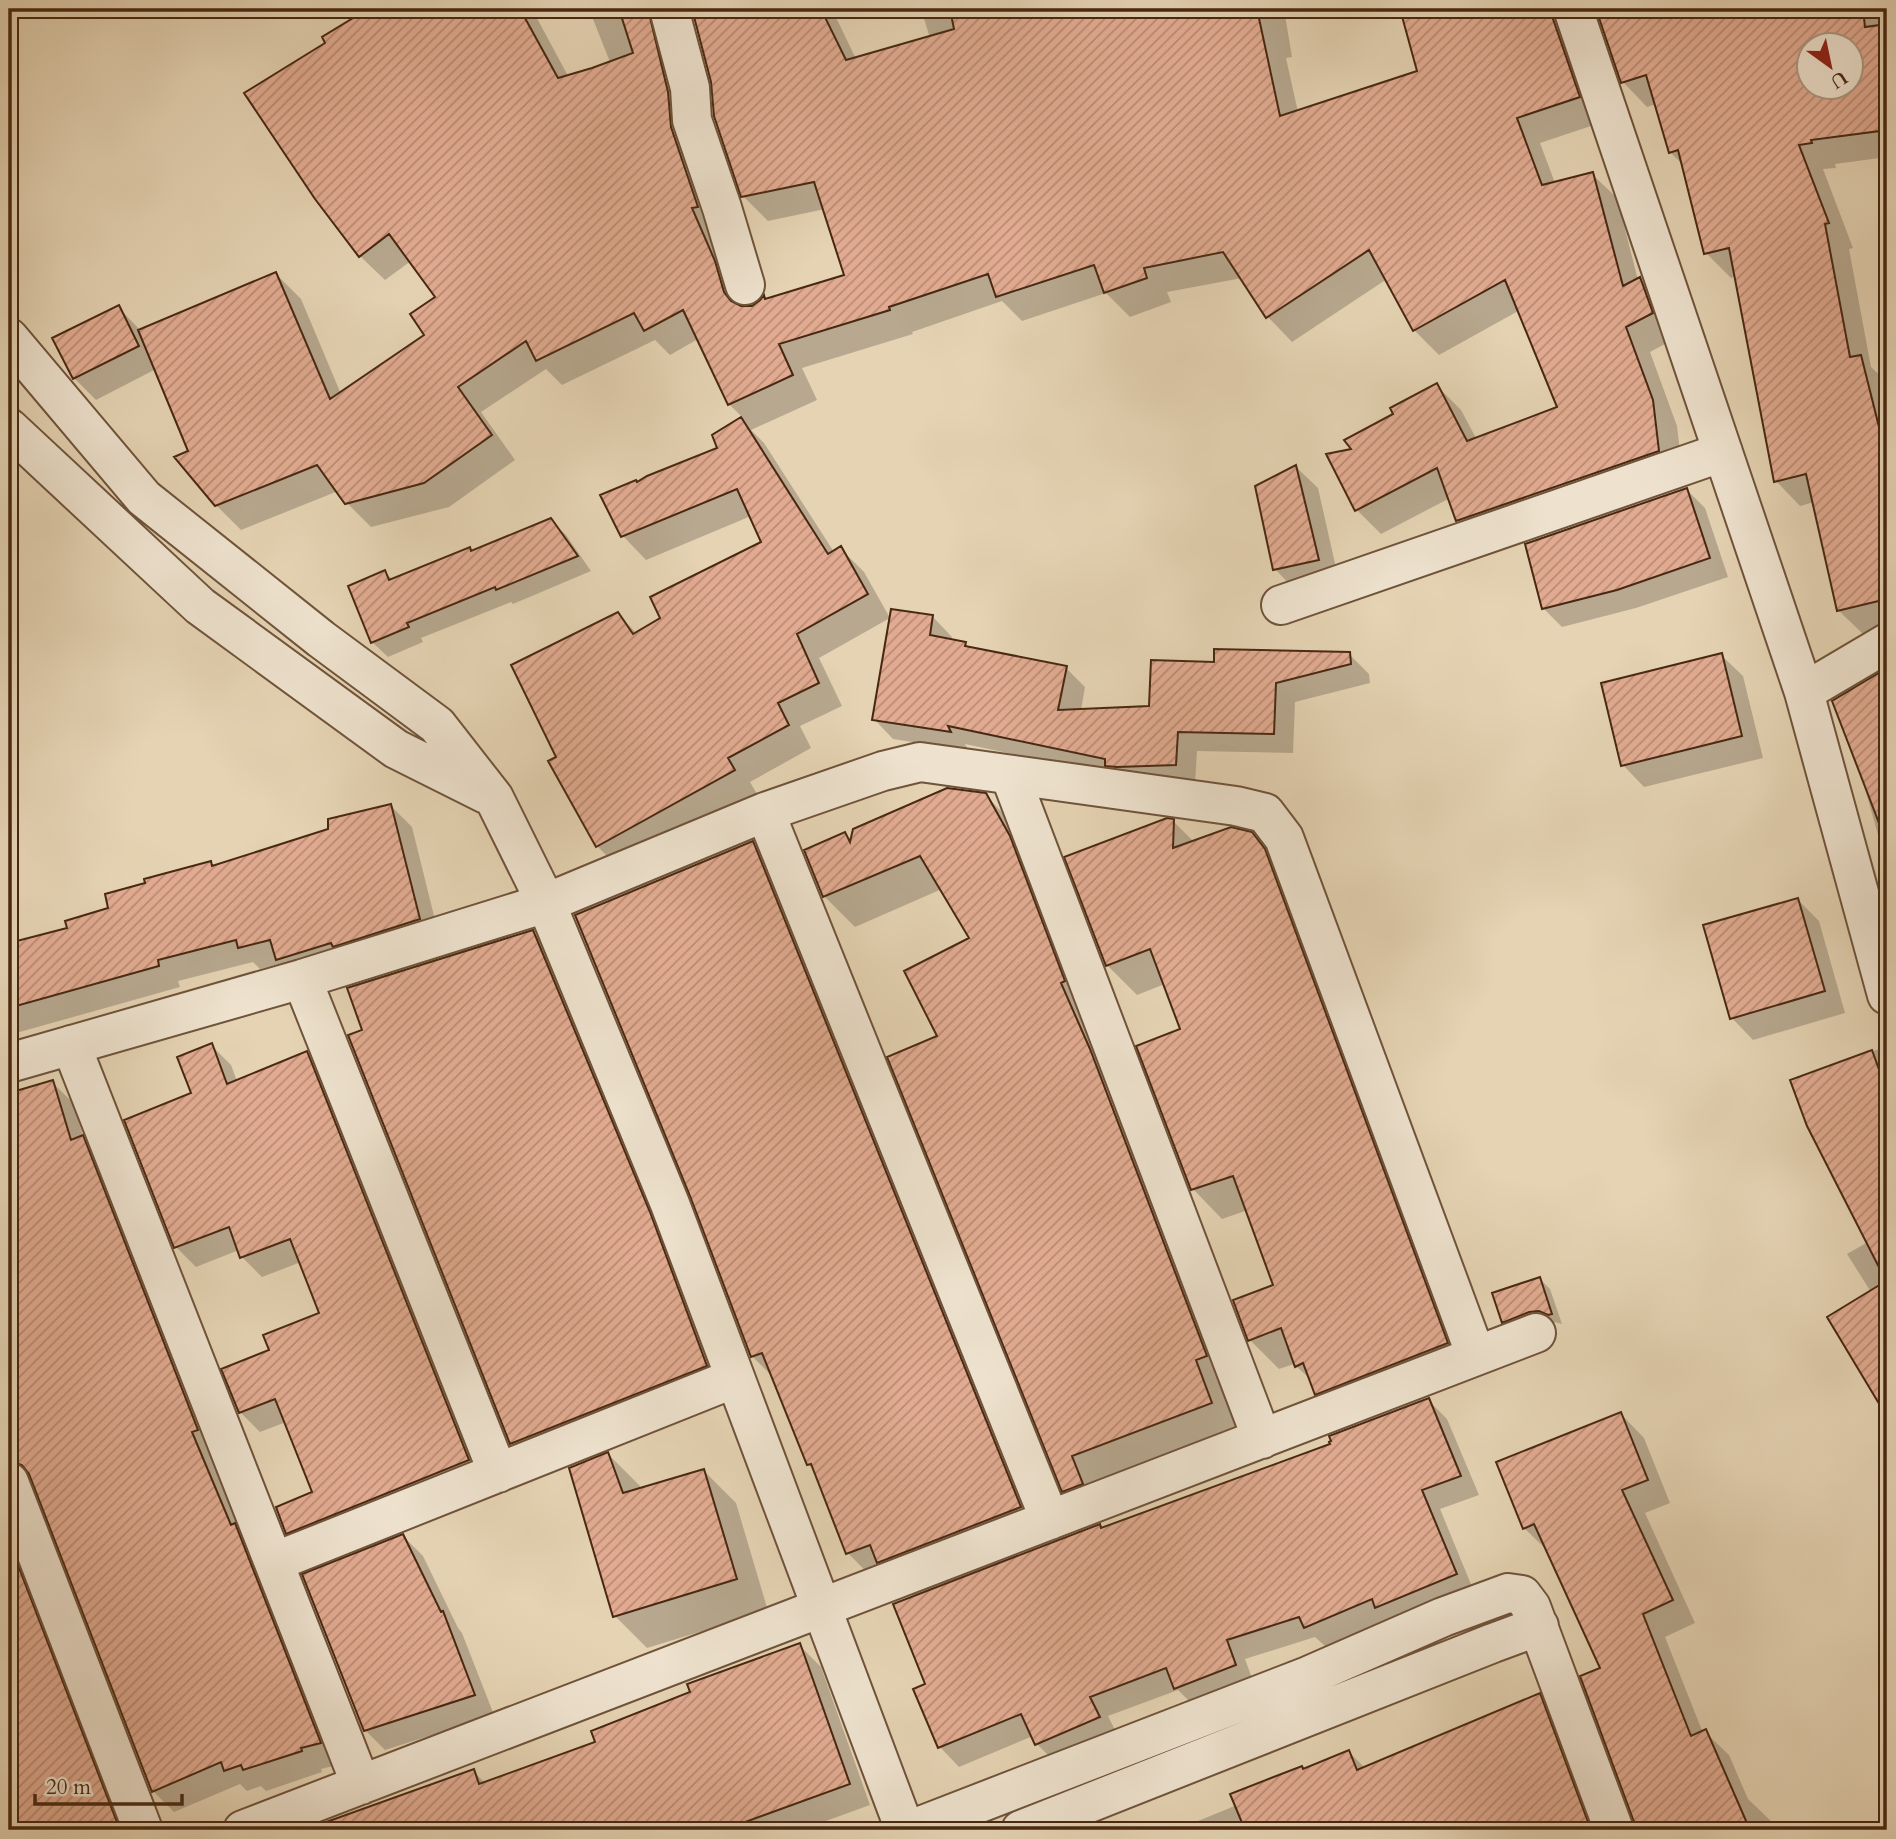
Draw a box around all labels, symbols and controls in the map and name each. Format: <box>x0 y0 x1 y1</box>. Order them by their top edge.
north arrow <box>1794 32 1864 102</box>
text: U <box>1825 64 1852 95</box>
scale bar <box>35 1762 182 1806</box>
text: 20 m <box>46 1773 91 1802</box>

